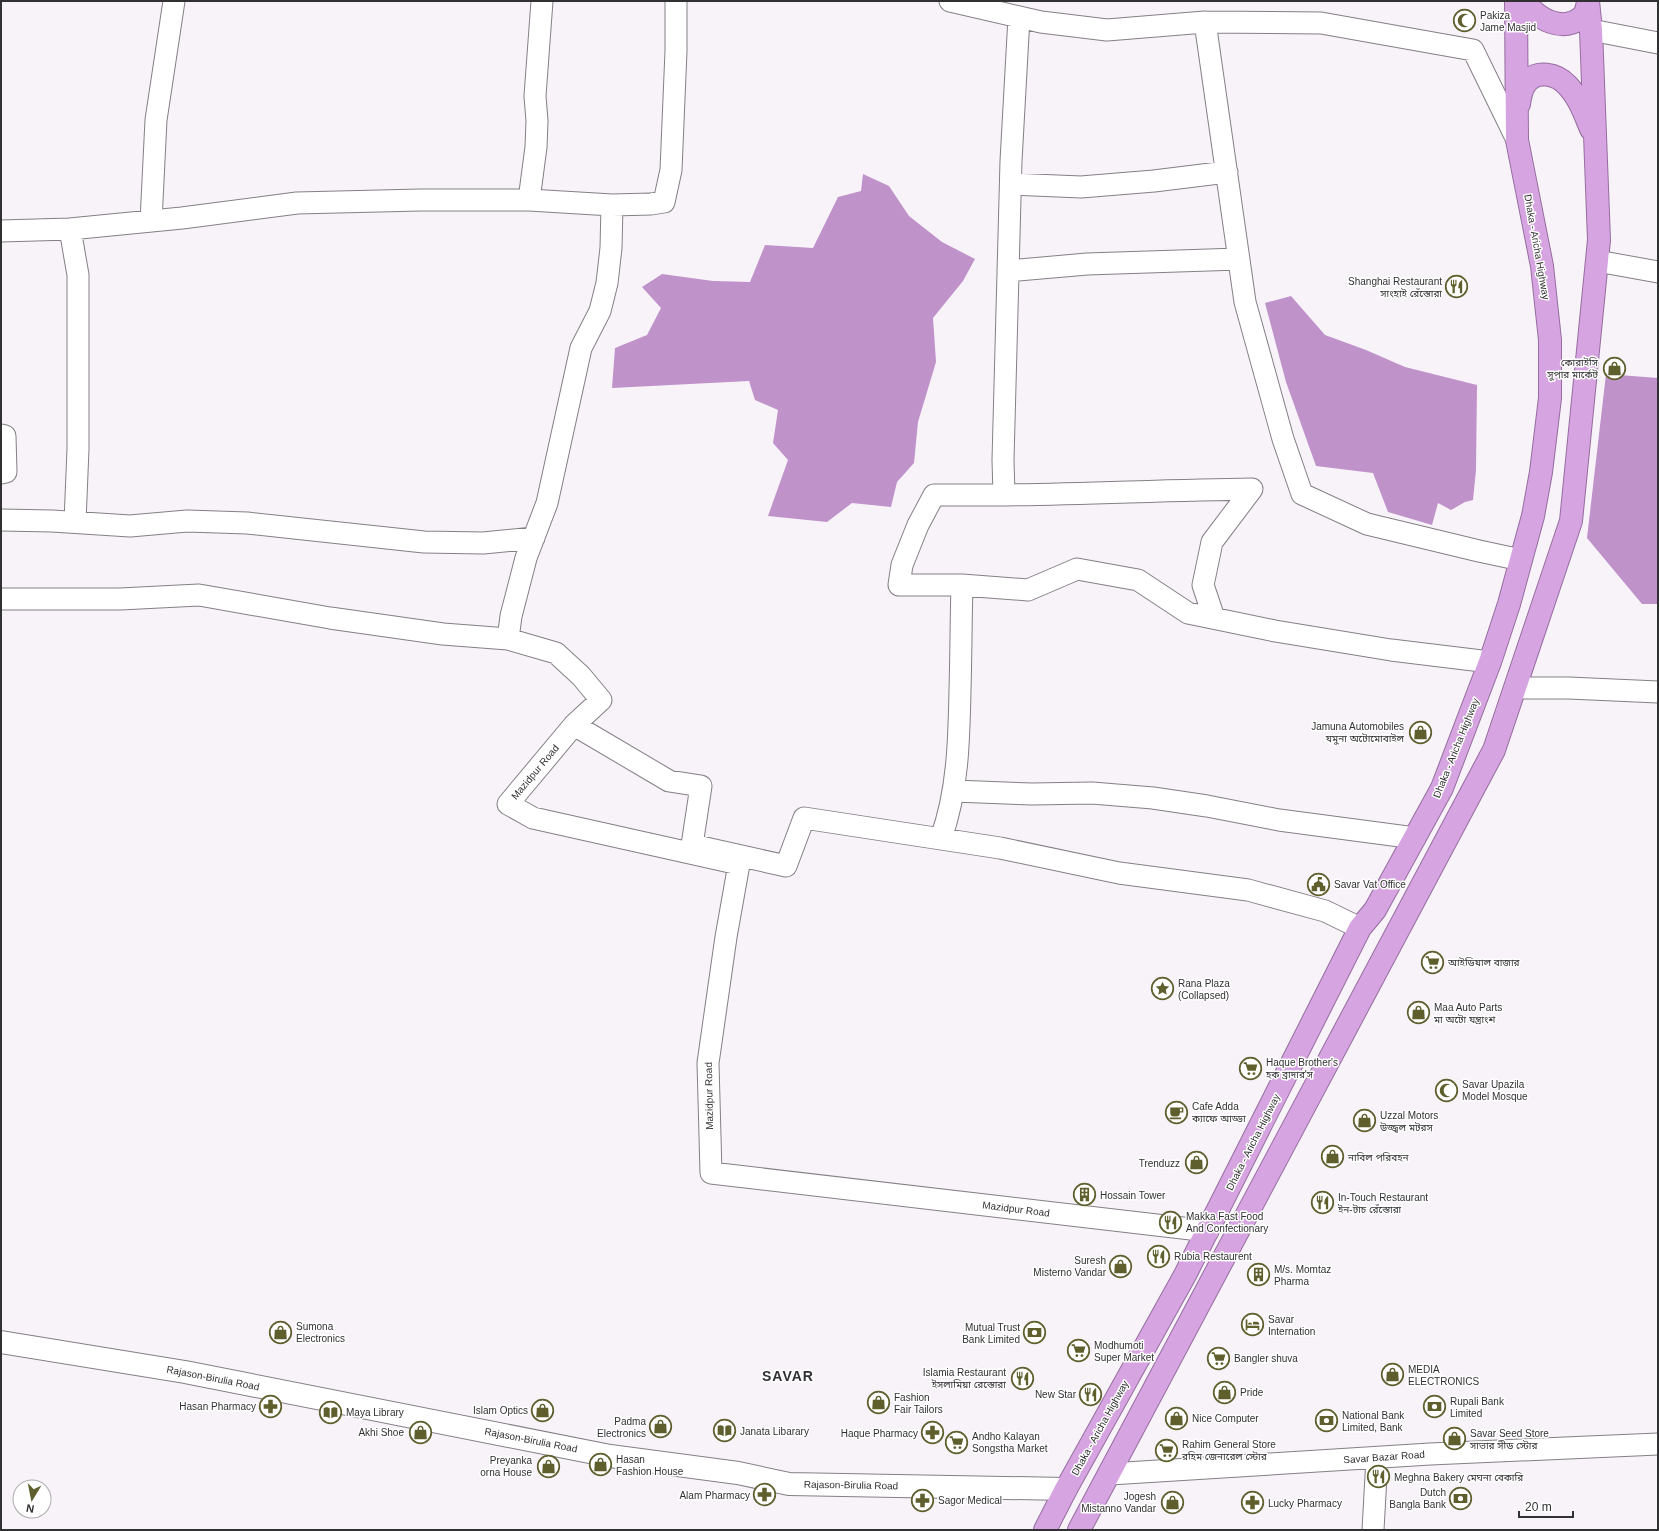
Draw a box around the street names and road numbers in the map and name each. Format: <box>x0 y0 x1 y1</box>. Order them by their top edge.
street label: Dhaka - Aricha Highway <box>1522 193 1552 301</box>
street label: Dhaka - Aricha Highway <box>1431 696 1481 800</box>
street label: Mazidpur Road <box>509 742 561 802</box>
street label: Mazidpur Road <box>703 1062 715 1130</box>
street label: Dhaka - Aricha Highway <box>1224 1092 1282 1192</box>
street label: Mazidpur Road <box>982 1199 1050 1219</box>
street label: Rajason-Birulia Road <box>166 1364 260 1392</box>
street label: Dhaka - Aricha Highway <box>1069 1379 1131 1477</box>
street label: Rajason-Birulia Road <box>484 1426 578 1454</box>
street label: Savar Bazar Road <box>1343 1449 1425 1465</box>
street label: Rajason-Birulia Road <box>804 1479 898 1491</box>

